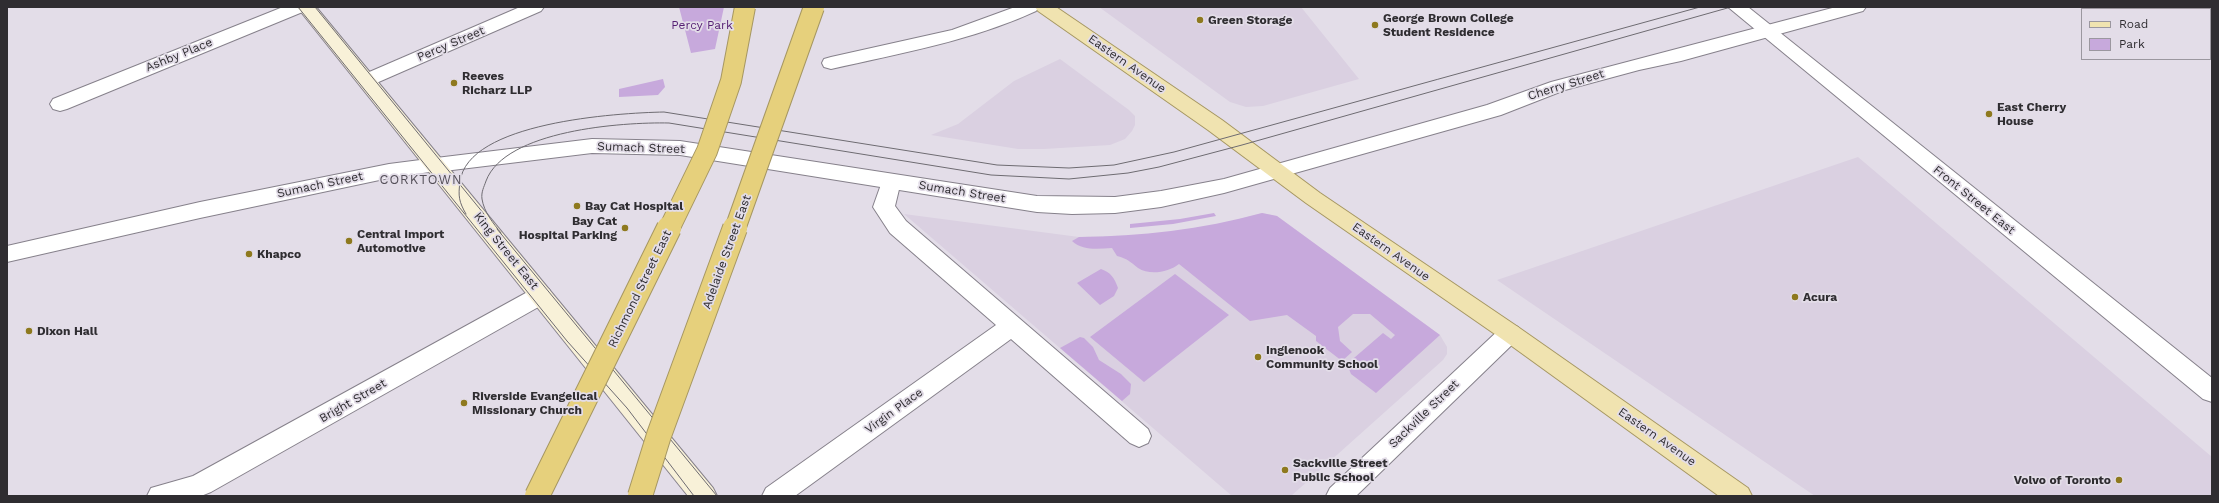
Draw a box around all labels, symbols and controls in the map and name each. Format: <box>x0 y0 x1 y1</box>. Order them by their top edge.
legend <box>2081 8 2211 60</box>
place label: George Brown College Student Residence <box>1383 11 1514 39</box>
place label: Green Storage <box>1208 13 1292 27</box>
marker: Green Storage <box>1195 15 1205 25</box>
text: Road <box>2119 17 2148 31</box>
park label: Percy Park <box>671 18 733 32</box>
marker: George Brown College Student Residence <box>1370 20 1380 30</box>
street label: Percy Street <box>415 23 487 65</box>
street label: Eastern Avenue <box>1085 32 1169 96</box>
street label: Ashby Place <box>144 35 214 75</box>
text: Park <box>2119 37 2145 51</box>
street label: Cherry Street <box>1526 67 1606 103</box>
place label: Reeves Richarz LLP <box>462 69 532 97</box>
marker: Reeves Richarz LLP <box>449 78 459 88</box>
place label: East Cherry House <box>1997 100 2066 128</box>
marker: East Cherry House <box>1984 109 1994 119</box>
street label: Sumach Street <box>597 139 685 157</box>
street label: Front Street East <box>1930 163 2018 237</box>
street label: Sumach Street <box>276 169 364 201</box>
district label: CORKTOWN <box>379 172 463 188</box>
street label: Sumach Street <box>918 178 1006 206</box>
street label: Adelaide Street East <box>700 193 754 311</box>
place label: Bay Cat Hospital <box>585 199 683 213</box>
marker: Bay Cat Hospital <box>572 201 582 211</box>
street label: King Street East <box>471 210 541 292</box>
place label: Bay Cat Hospital Parking <box>519 214 617 242</box>
street label: Eastern Avenue <box>1349 220 1433 284</box>
marker: Bay Cat Hospital Parking <box>620 223 630 233</box>
place label: Central Import Automotive <box>357 227 444 255</box>
street label: Richmond Street East <box>605 228 675 350</box>
marker: Central Import Automotive <box>344 236 354 246</box>
place label: Khapco <box>257 247 301 261</box>
marker: Khapco <box>244 249 254 259</box>
place label: Acura <box>1803 290 1837 304</box>
marker: Acura <box>1790 292 1800 302</box>
place label: Dixon Hall <box>37 324 98 338</box>
marker: Dixon Hall <box>24 326 34 336</box>
place label: Inglenook Community School <box>1266 343 1378 371</box>
marker: Inglenook Community School <box>1253 352 1263 362</box>
street label: Bright Street <box>317 376 389 426</box>
street label: Sackville Street <box>1386 377 1462 451</box>
street label: Virgin Place <box>862 385 926 437</box>
place label: Riverside Evangelical Missionary Church <box>472 389 597 417</box>
marker: Riverside Evangelical Missionary Church <box>459 398 469 408</box>
street label: Eastern Avenue <box>1615 405 1699 469</box>
place label: Sackville Street Public School <box>1293 456 1387 484</box>
marker: Sackville Street Public School <box>1280 465 1290 475</box>
place label: Volvo of Toronto <box>2014 473 2111 487</box>
marker: Volvo of Toronto <box>2114 475 2124 485</box>

